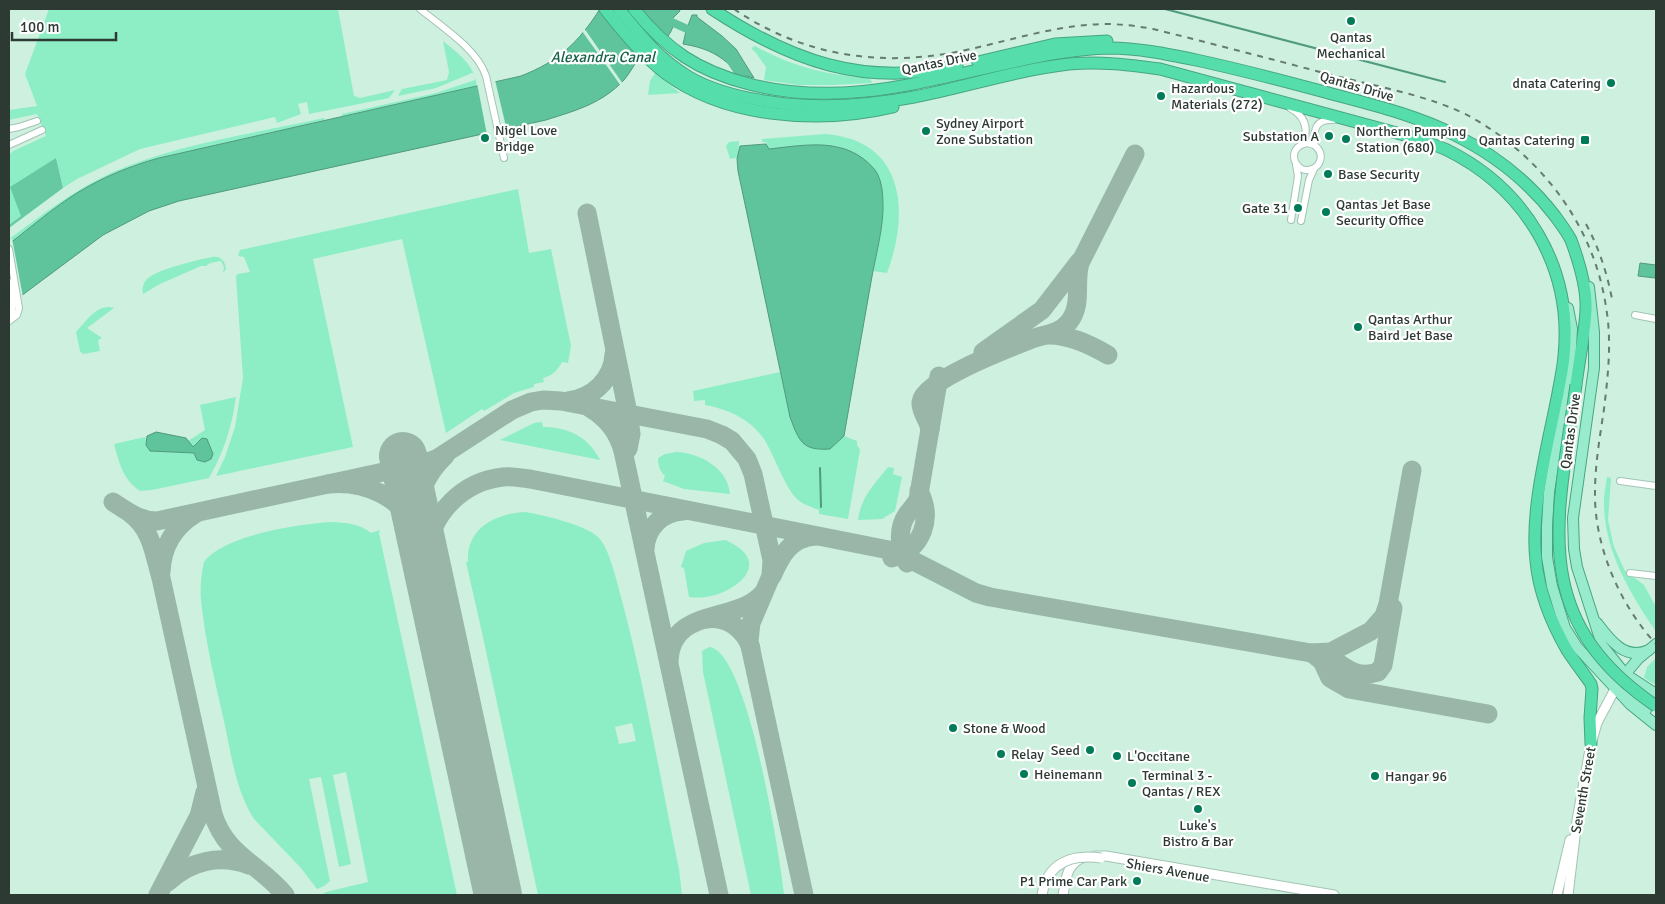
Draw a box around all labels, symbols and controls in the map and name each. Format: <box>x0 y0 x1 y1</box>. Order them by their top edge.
scale bar <box>12 10 116 42</box>
marker: Qantas Mechanical <box>1345 15 1357 27</box>
text: 100 m <box>20 18 60 36</box>
place label: Qantas Mechanical <box>1317 29 1385 62</box>
street label: Qantas Drive <box>900 46 978 79</box>
water label: Alexandra Canal <box>551 48 657 66</box>
street label: Qantas Drive <box>1318 68 1396 105</box>
place label: dnata Catering <box>1513 75 1601 92</box>
marker: dnata Catering <box>1605 77 1617 89</box>
place label: Hazardous Materials (272) <box>1171 80 1263 113</box>
marker: Hazardous Materials (272) <box>1155 90 1167 102</box>
place label: Sydney Airport Zone Substation <box>936 115 1033 148</box>
place label: Nigel Love Bridge <box>495 122 557 155</box>
place label: Northern Pumping Station (680) <box>1356 123 1466 156</box>
marker: Sydney Airport Zone Substation <box>920 125 932 137</box>
place label: Substation A <box>1243 128 1319 145</box>
marker: Substation A <box>1323 130 1335 142</box>
marker: Nigel Love Bridge <box>479 132 491 144</box>
place label: Qantas Catering <box>1479 132 1575 149</box>
marker: Northern Pumping Station (680) <box>1340 133 1352 145</box>
marker: Qantas Catering <box>1579 134 1591 146</box>
place label: Base Security <box>1338 166 1420 183</box>
marker: Base Security <box>1322 168 1334 180</box>
place label: Qantas Jet Base Security Office <box>1336 196 1431 229</box>
place label: Gate 31 <box>1242 200 1288 217</box>
marker: Gate 31 <box>1292 202 1304 214</box>
marker: Qantas Jet Base Security Office <box>1320 206 1332 218</box>
place label: Qantas Arthur Baird Jet Base <box>1368 311 1453 344</box>
marker: Qantas Arthur Baird Jet Base <box>1352 321 1364 333</box>
street label: Qantas Drive <box>1557 392 1584 470</box>
place label: Stone & Wood <box>963 720 1046 737</box>
marker: Stone & Wood <box>947 722 959 734</box>
place label: Seed <box>1051 742 1080 759</box>
marker: Seed <box>1084 744 1096 756</box>
street label: Seventh Street <box>1568 745 1599 835</box>
place label: Relay <box>1011 746 1044 763</box>
marker: Relay <box>995 748 1007 760</box>
place label: L'Occitane <box>1127 748 1190 765</box>
marker: L'Occitane <box>1111 750 1123 762</box>
place label: Heinemann <box>1034 766 1102 783</box>
place label: Terminal 3 - Qantas / REX <box>1142 767 1220 800</box>
marker: Heinemann <box>1018 768 1030 780</box>
place label: Hangar 96 <box>1385 768 1447 785</box>
marker: Hangar 96 <box>1369 770 1381 782</box>
marker: Terminal 3 - Qantas / REX <box>1126 777 1138 789</box>
marker: Luke's Bistro & Bar <box>1192 803 1204 815</box>
place label: Luke's Bistro & Bar <box>1162 817 1234 850</box>
street label: Shiers Avenue <box>1125 855 1211 886</box>
place label: P1 Prime Car Park <box>1020 873 1127 890</box>
marker: P1 Prime Car Park <box>1131 875 1143 887</box>

